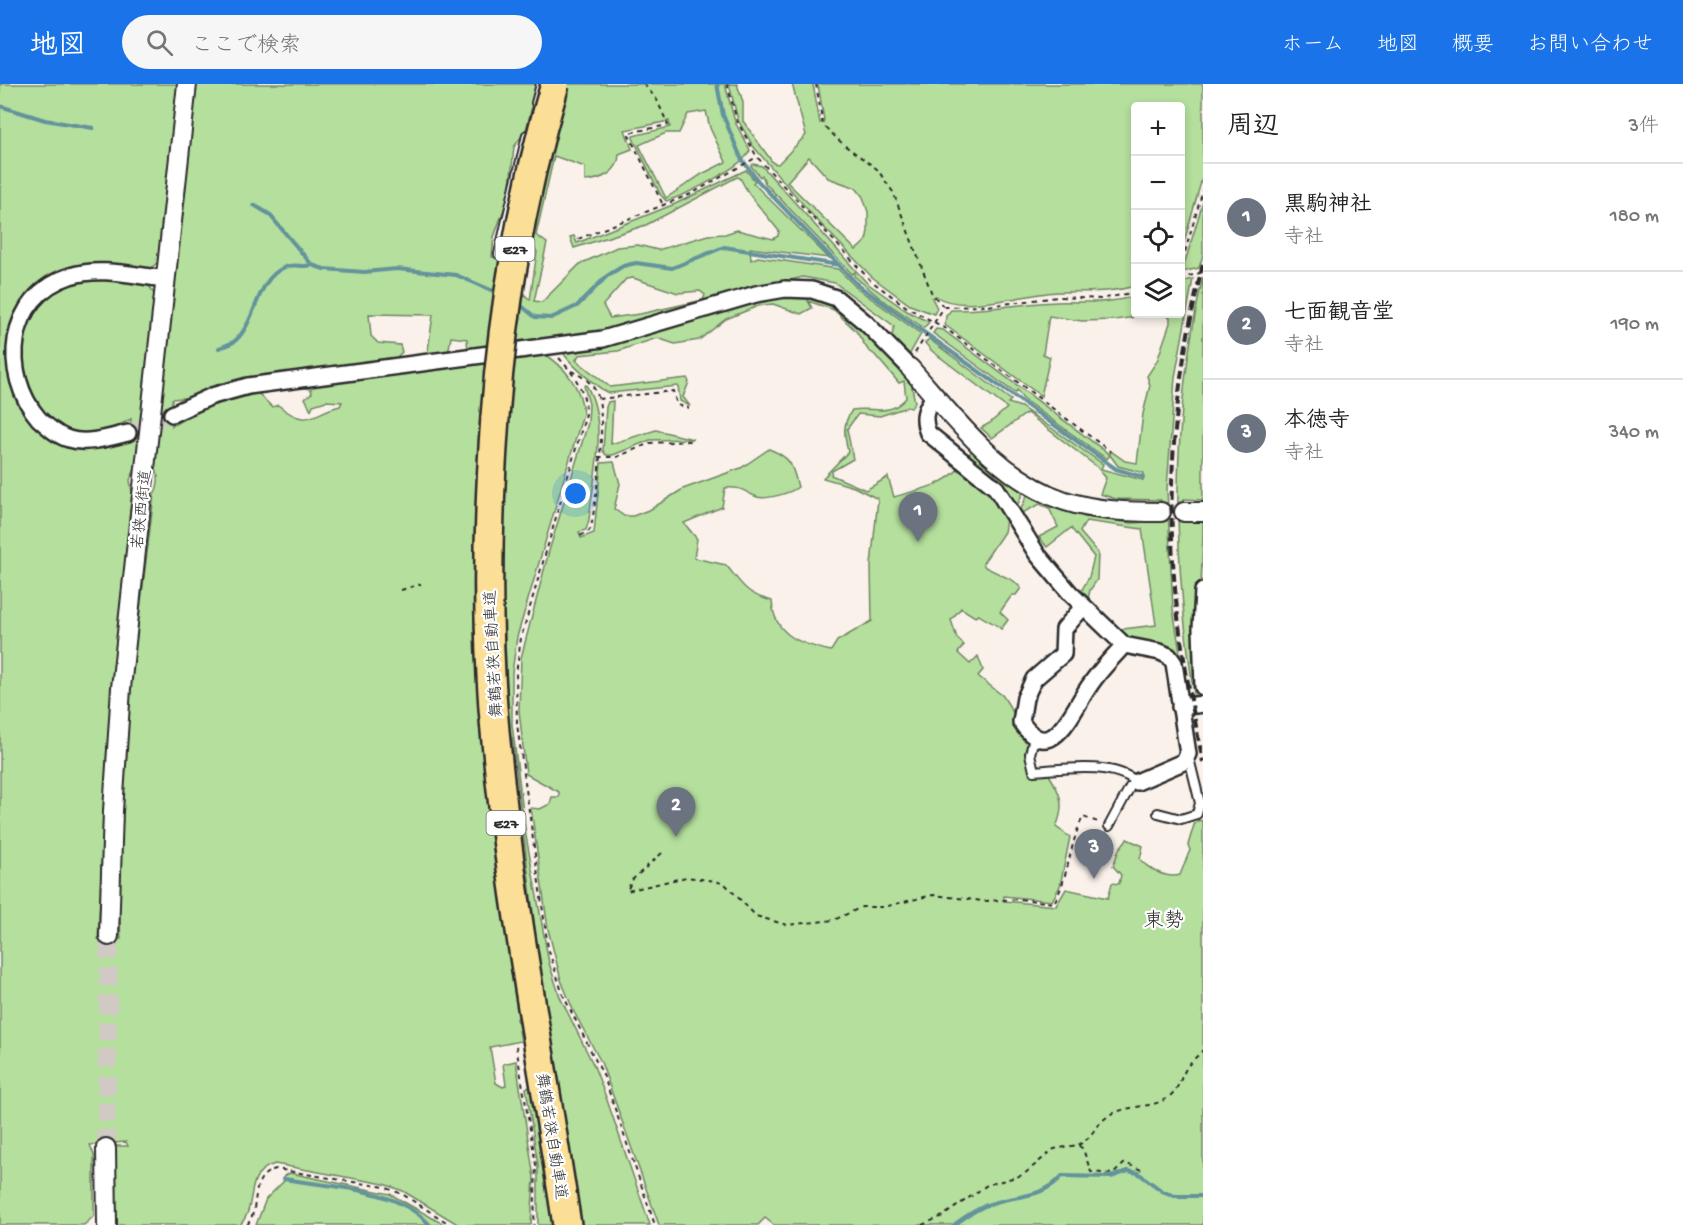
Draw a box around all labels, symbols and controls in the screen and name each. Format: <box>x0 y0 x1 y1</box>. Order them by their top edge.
search box <box>122 15 542 69</box>
icon: search <box>143 26 176 59</box>
text: 地図 <box>30 31 86 64</box>
text: ここで検索 <box>191 34 301 60</box>
text: ホーム <box>1282 34 1344 59</box>
text: 地図 <box>1377 34 1419 59</box>
text: 概要 <box>1452 34 1494 59</box>
text: お問い合わせ <box>1527 34 1653 59</box>
map controls <box>1131 102 1185 318</box>
button: + <box>1131 102 1185 156</box>
text: 周辺 <box>1227 113 1279 144</box>
text: 3件 <box>1629 116 1659 139</box>
button: − <box>1131 156 1185 210</box>
text: 黒駒神社 <box>1284 193 1372 219</box>
text: 1 <box>1242 206 1251 229</box>
text: 180 m <box>1610 206 1659 229</box>
button: locate <box>1131 210 1185 264</box>
text: 寺社 <box>1284 227 1324 250</box>
road number: E27 <box>496 237 534 261</box>
button: layers <box>1131 264 1185 318</box>
text: 七面観音堂 <box>1284 301 1394 327</box>
text: 2 <box>1242 314 1251 337</box>
text: 190 m <box>1611 314 1659 337</box>
text: 寺社 <box>1284 335 1324 358</box>
text: 本徳寺 <box>1284 409 1350 435</box>
text: 3 <box>1241 422 1252 445</box>
text: 340 m <box>1609 422 1659 445</box>
text: 寺社 <box>1284 443 1324 466</box>
street label: 若狭西街道 <box>129 468 157 550</box>
your location <box>561 479 590 508</box>
pin: 1 <box>898 492 938 542</box>
street label: 舞鶴若狭自動車道 <box>481 589 508 718</box>
pin: 2 <box>656 788 696 837</box>
road number: E27 <box>486 811 526 835</box>
pin: 3 <box>1074 830 1114 879</box>
district label: 東勢 <box>1144 909 1184 934</box>
street label: 舞鶴若狭自動車道 <box>530 1072 571 1201</box>

